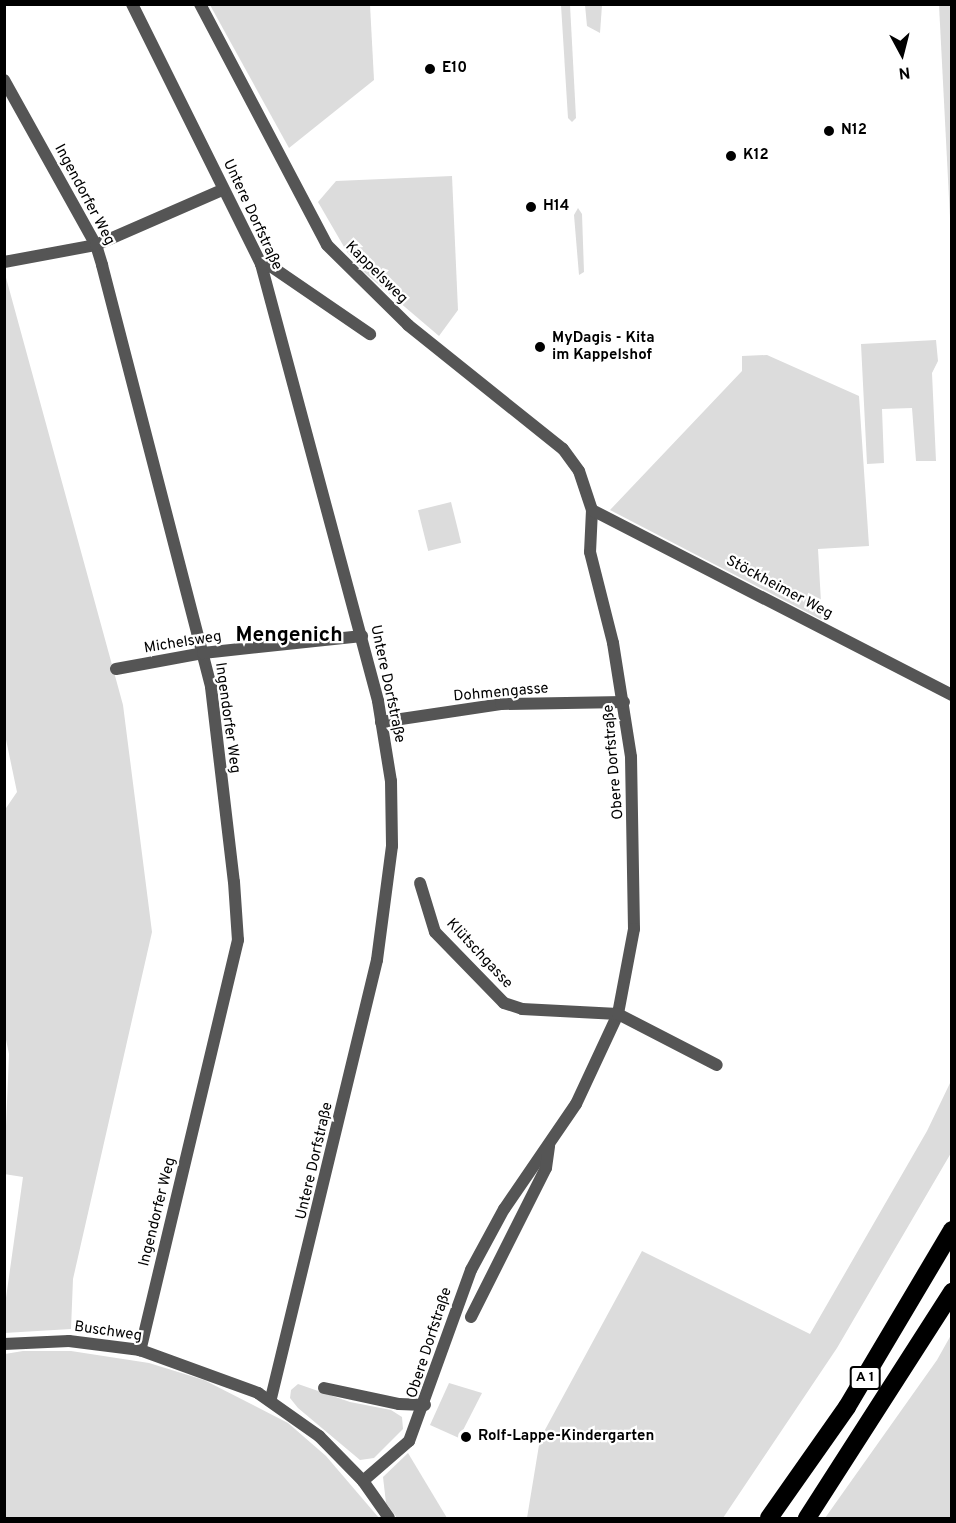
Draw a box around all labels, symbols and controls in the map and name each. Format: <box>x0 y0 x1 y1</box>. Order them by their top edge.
north arrow <box>872 24 932 84</box>
place label: E10 <box>442 60 467 78</box>
text: N <box>897 61 911 82</box>
marker: E10 <box>423 62 437 76</box>
place label: N12 <box>841 122 867 140</box>
marker: N12 <box>822 124 836 138</box>
street label: Ingendorfer Weg <box>50 141 118 249</box>
place label: K12 <box>743 147 769 165</box>
marker: K12 <box>724 149 738 163</box>
street label: Untere Dorfstraße <box>218 157 286 273</box>
place label: H14 <box>543 198 569 216</box>
marker: H14 <box>524 200 538 214</box>
street label: Kappelsweg <box>341 238 411 308</box>
place label: MyDagis - Kita im Kappelshof <box>552 329 655 364</box>
marker: MyDagis - Kita im Kappelshof <box>533 340 547 354</box>
street label: Stöckheimer Weg <box>722 552 836 624</box>
district label: Mengenich <box>235 623 343 649</box>
street label: Untere Dorfstraße <box>366 623 408 745</box>
street label: Michelsweg <box>143 628 223 658</box>
street label: Ingendorfer Weg <box>210 661 244 775</box>
street label: Dohmengasse <box>453 680 549 706</box>
street label: Obere Dorfstraße <box>600 704 628 820</box>
street label: Klütschgasse <box>442 915 516 993</box>
street label: Untere Dorfstraße <box>293 1100 337 1222</box>
street label: Ingendorfer Weg <box>136 1155 180 1269</box>
street label: Obere Dorfstraße <box>404 1285 456 1401</box>
street label: Buschweg <box>73 1318 143 1346</box>
road number: A 1 <box>848 1367 882 1389</box>
place label: Rolf-Lappe-Kindergarten <box>478 1428 654 1446</box>
marker: Rolf-Lappe-Kindergarten <box>459 1430 473 1444</box>

